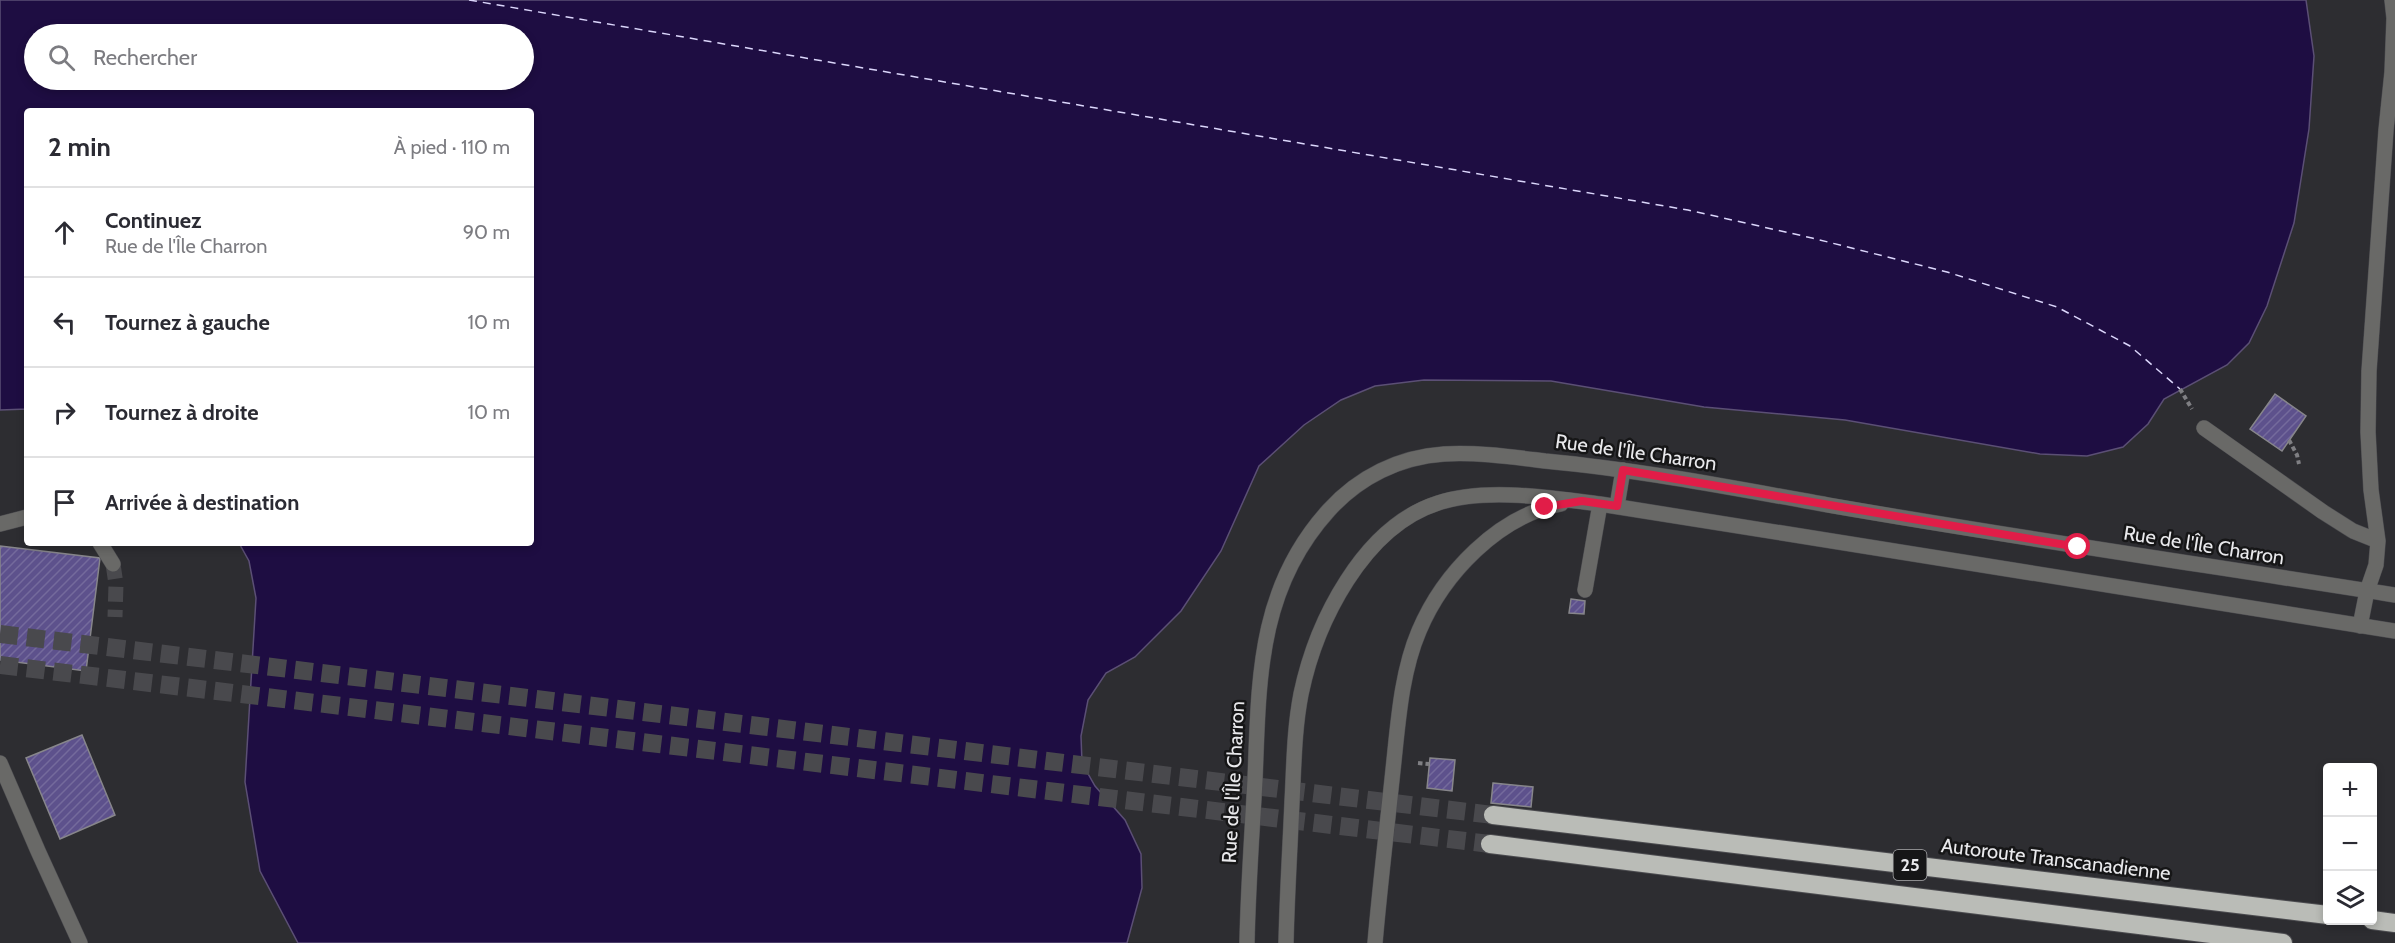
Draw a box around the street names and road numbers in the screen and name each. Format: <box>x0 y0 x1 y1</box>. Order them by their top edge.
street label: Rue de l'Île Charron <box>1554 429 1718 475</box>
street label: Rue de l'Île Charron <box>2122 520 2286 570</box>
street label: Rue de l'Île Charron <box>1217 700 1249 864</box>
street label: Autoroute Transcanadienne <box>1940 833 2172 885</box>
road number: 25 <box>1894 850 1926 880</box>

